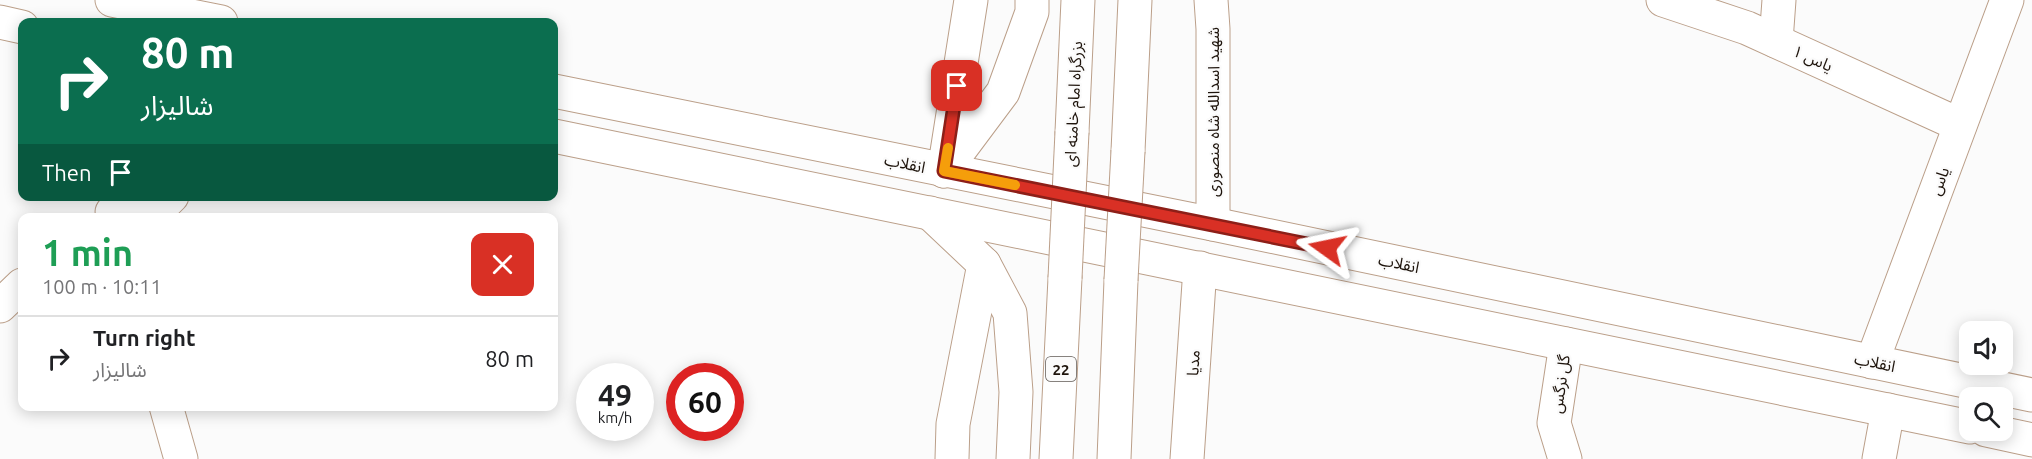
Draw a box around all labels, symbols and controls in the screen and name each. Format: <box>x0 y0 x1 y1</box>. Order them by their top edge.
street label: شهید اسدالله شاه منصوری <box>1204 27 1223 197</box>
text: 80 m <box>141 29 235 76</box>
street label: بزرگراه امام خامنه ای <box>1061 41 1089 168</box>
street label: یاس ۱ <box>1790 41 1836 76</box>
icon: right <box>42 42 120 120</box>
pin <box>931 60 982 111</box>
icon: arrive <box>940 69 973 102</box>
text: شالیزار <box>141 90 213 120</box>
street label: انقلاب <box>883 150 927 176</box>
icon: arrive <box>104 156 137 189</box>
text: Then <box>42 160 92 185</box>
street label: یاس <box>1926 164 1953 198</box>
position arrow <box>1295 216 1359 280</box>
text: 1 min <box>42 232 133 273</box>
button: close <box>471 233 534 296</box>
street label: انقلاب <box>1377 250 1421 276</box>
text: 100 m · 10:11 <box>42 275 162 298</box>
map controls <box>1959 321 2013 441</box>
button: sound <box>1959 321 2013 375</box>
text: Turn right <box>93 325 195 350</box>
icon: right <box>42 342 75 375</box>
text: 80 m <box>485 346 534 371</box>
street label: مدیا <box>1183 349 1203 377</box>
street label: انقلاب <box>1853 349 1897 375</box>
street label: گل نرگس <box>1547 353 1574 415</box>
road number: 22 <box>1046 357 1076 381</box>
text: شالیزار <box>93 358 147 381</box>
speed limit sign: 60 <box>666 363 744 441</box>
text: 49 <box>598 378 632 412</box>
button: search <box>1959 387 2013 441</box>
text: km/h <box>598 409 632 426</box>

